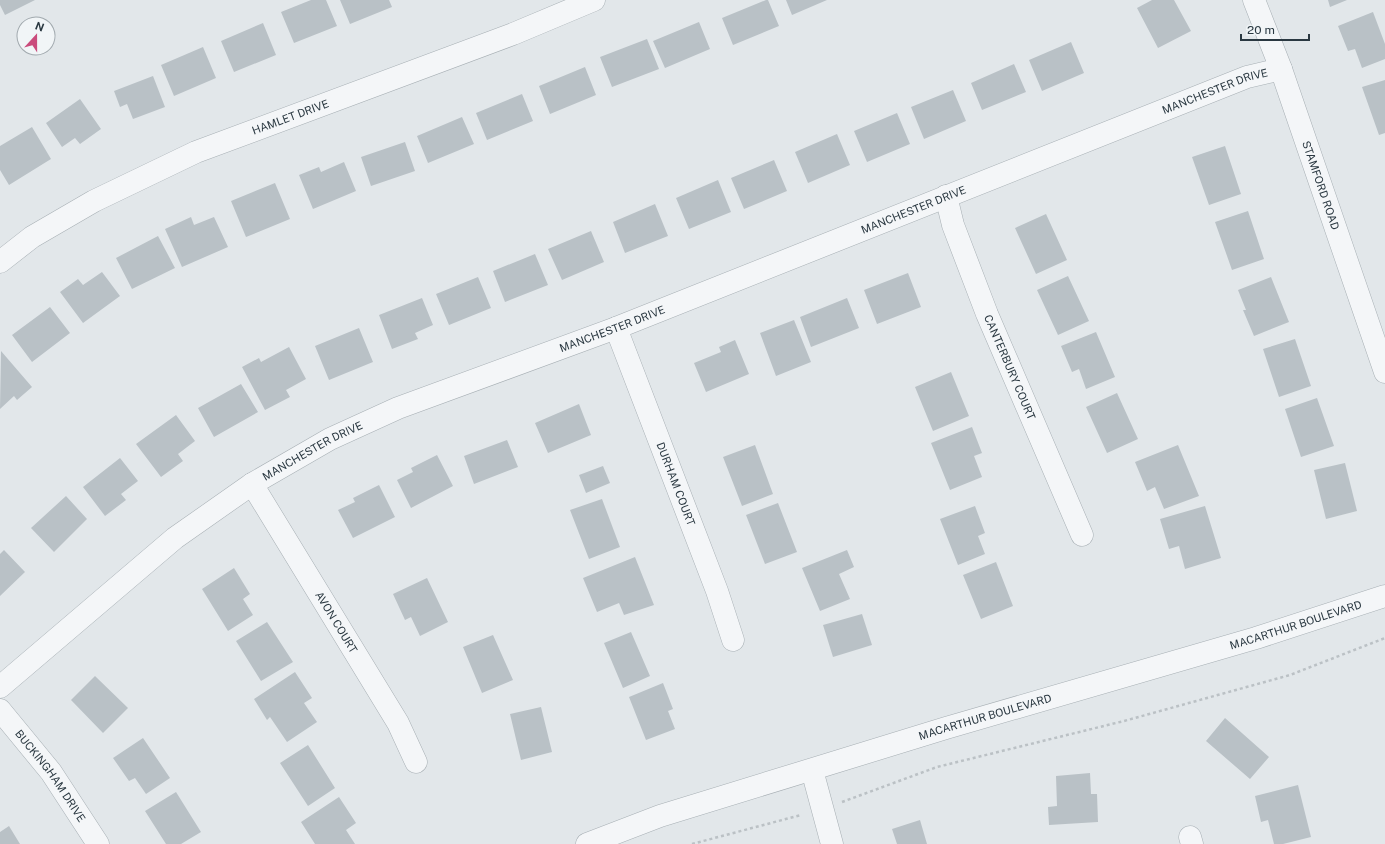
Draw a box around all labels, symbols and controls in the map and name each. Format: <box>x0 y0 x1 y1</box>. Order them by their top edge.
north arrow <box>16 16 56 56</box>
scale bar <box>1241 16 1309 42</box>
text: N <box>33 20 46 34</box>
text: 20 m <box>1247 23 1275 37</box>
street label: MANCHESTER DRIVE <box>1160 66 1269 116</box>
street label: HAMLET DRIVE <box>250 97 330 137</box>
street label: STAMFORD ROAD <box>1300 139 1342 232</box>
street label: MANCHESTER DRIVE <box>859 183 968 236</box>
street label: MANCHESTER DRIVE <box>558 303 667 354</box>
street label: CANTERBURY COURT <box>982 313 1038 422</box>
street label: MANCHESTER DRIVE <box>260 419 365 483</box>
street label: DURHAM COURT <box>654 440 698 528</box>
street label: AVON COURT <box>313 589 360 656</box>
street label: MACARTHUR BOULEVARD <box>1228 598 1363 651</box>
street label: MACARTHUR BOULEVARD <box>917 692 1053 742</box>
street label: BUCKINGHAM DRIVE <box>13 727 88 824</box>

